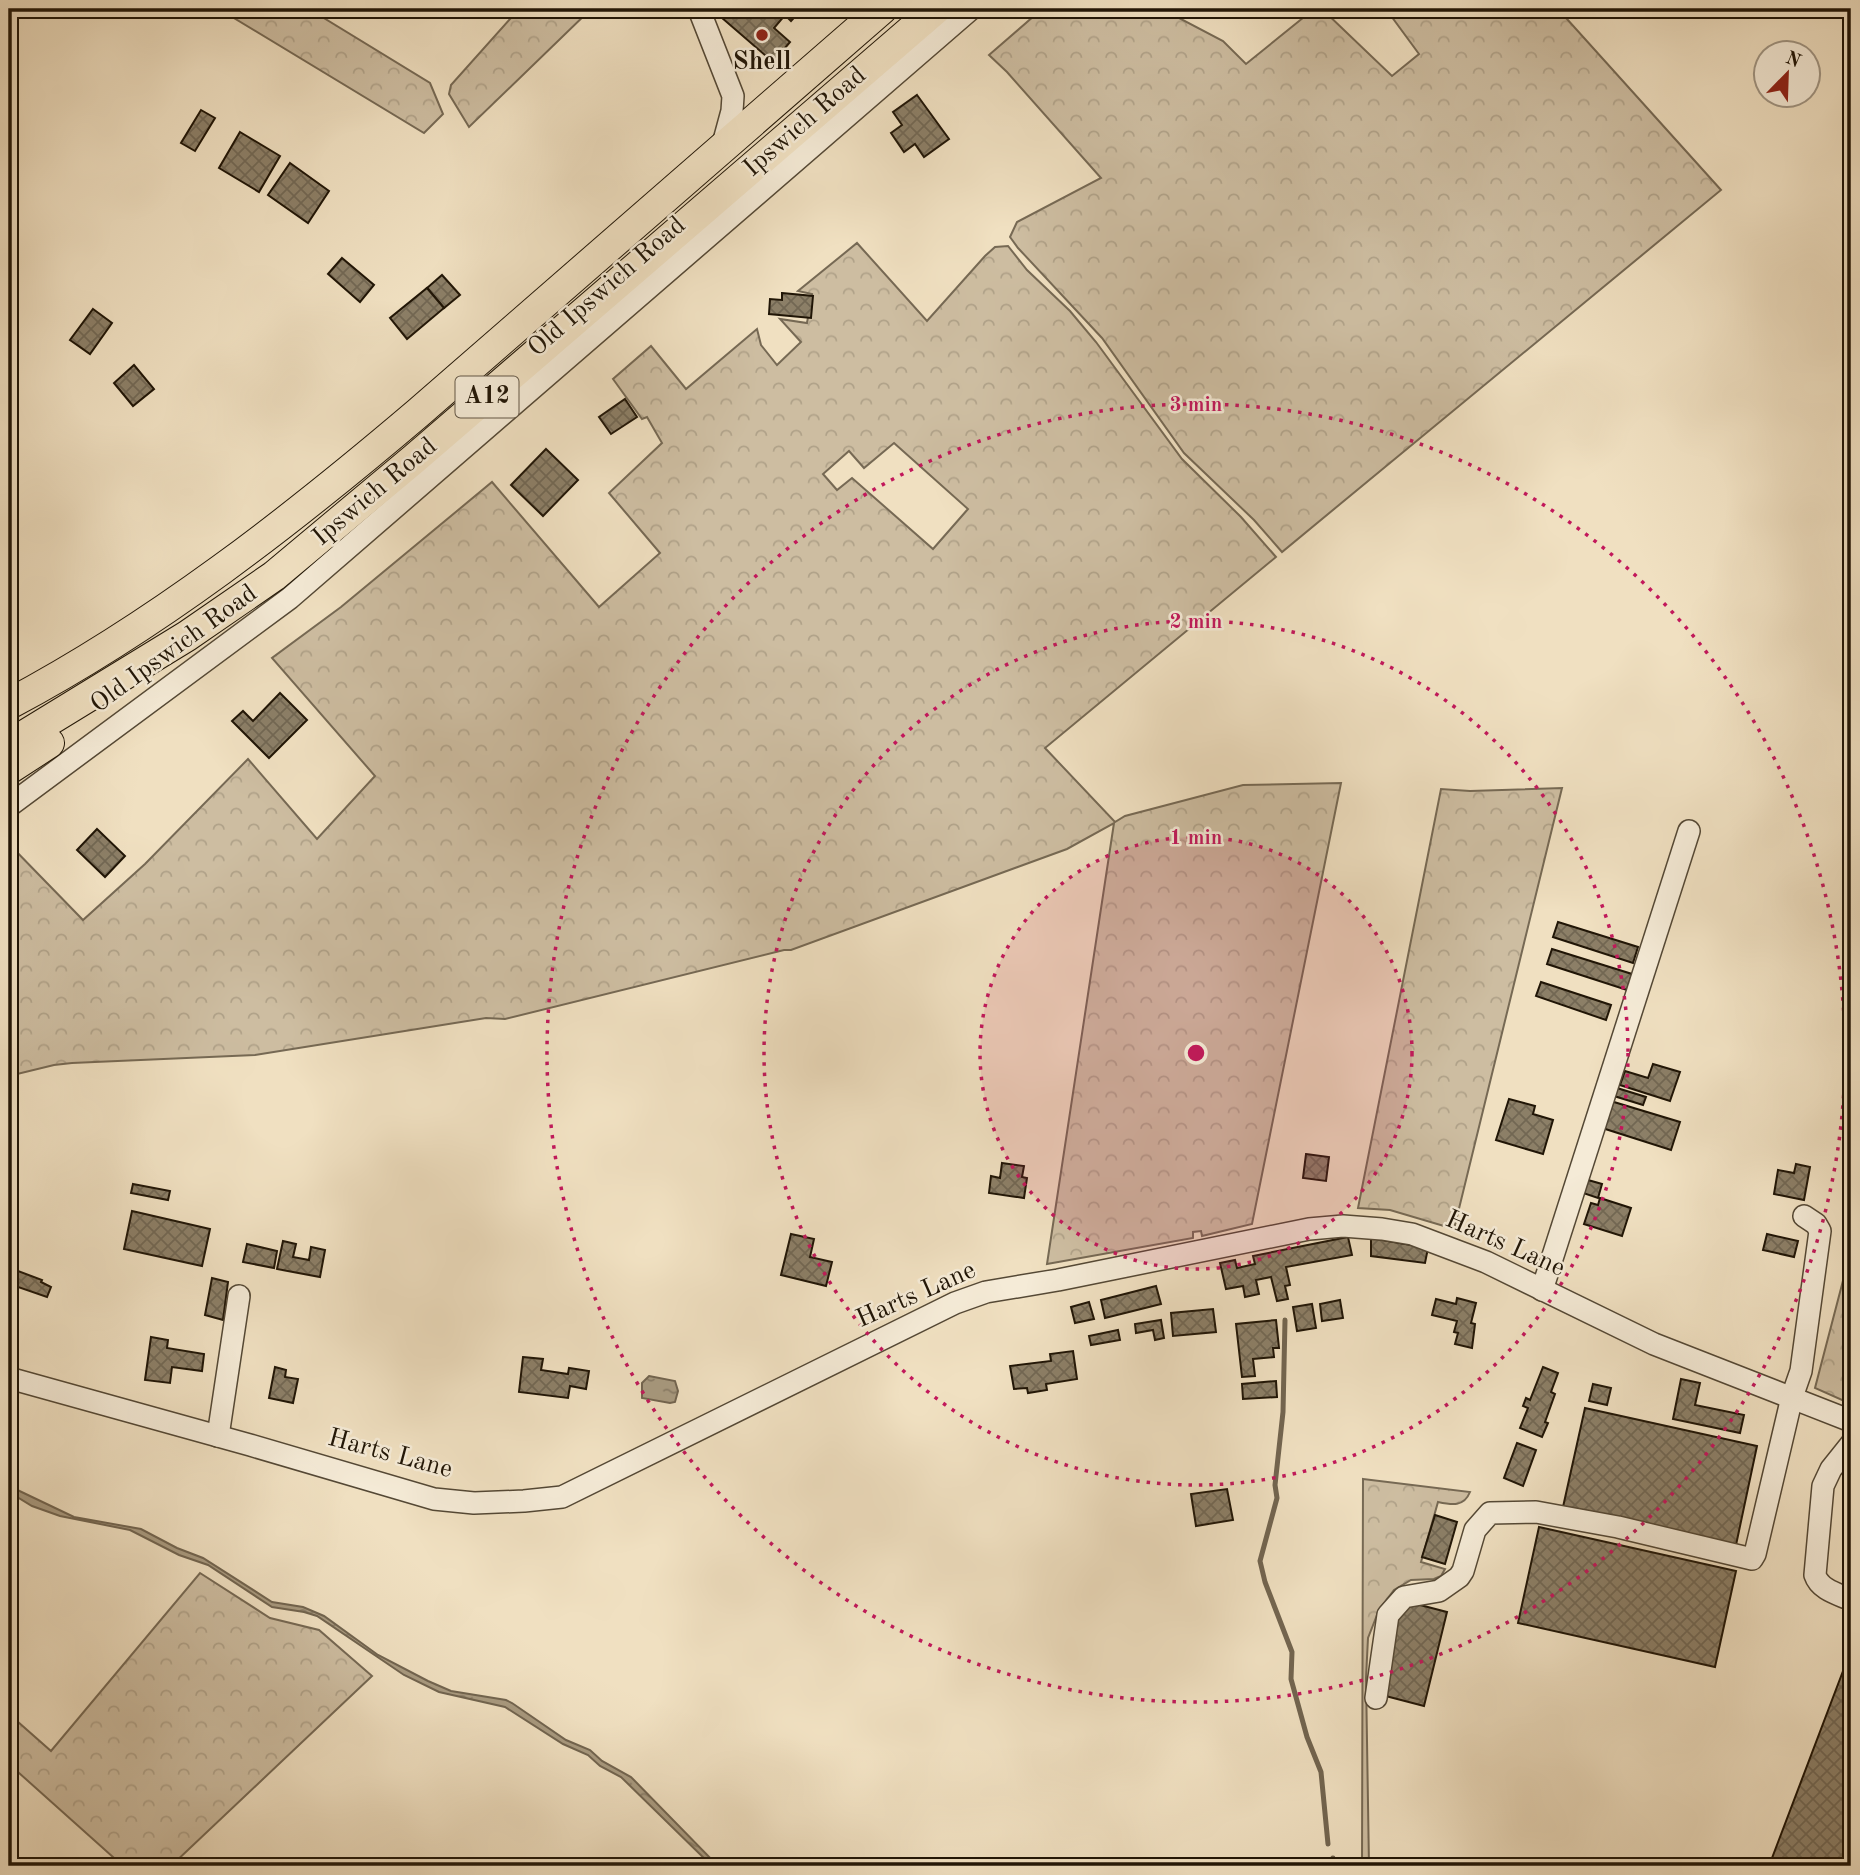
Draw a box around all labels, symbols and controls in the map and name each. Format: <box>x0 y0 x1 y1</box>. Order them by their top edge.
marker: Shell <box>754 27 770 43</box>
north arrow <box>1752 38 1822 108</box>
place label: Shell <box>733 49 791 75</box>
text: N <box>1782 49 1803 72</box>
street label: Ipswich Road <box>739 62 871 182</box>
street label: Old Ipswich Road <box>523 212 691 362</box>
road number: A12 <box>456 376 518 418</box>
text: 3 min <box>1170 395 1222 416</box>
street label: Ipswich Road <box>308 433 442 551</box>
street label: Old Ipswich Road <box>86 580 262 718</box>
text: 2 min <box>1170 612 1222 633</box>
text: 1 min <box>1170 828 1222 849</box>
centre of rings <box>1184 1041 1208 1065</box>
street label: Harts Lane <box>1441 1206 1569 1282</box>
street label: Harts Lane <box>852 1257 980 1333</box>
street label: Harts Lane <box>325 1425 455 1483</box>

